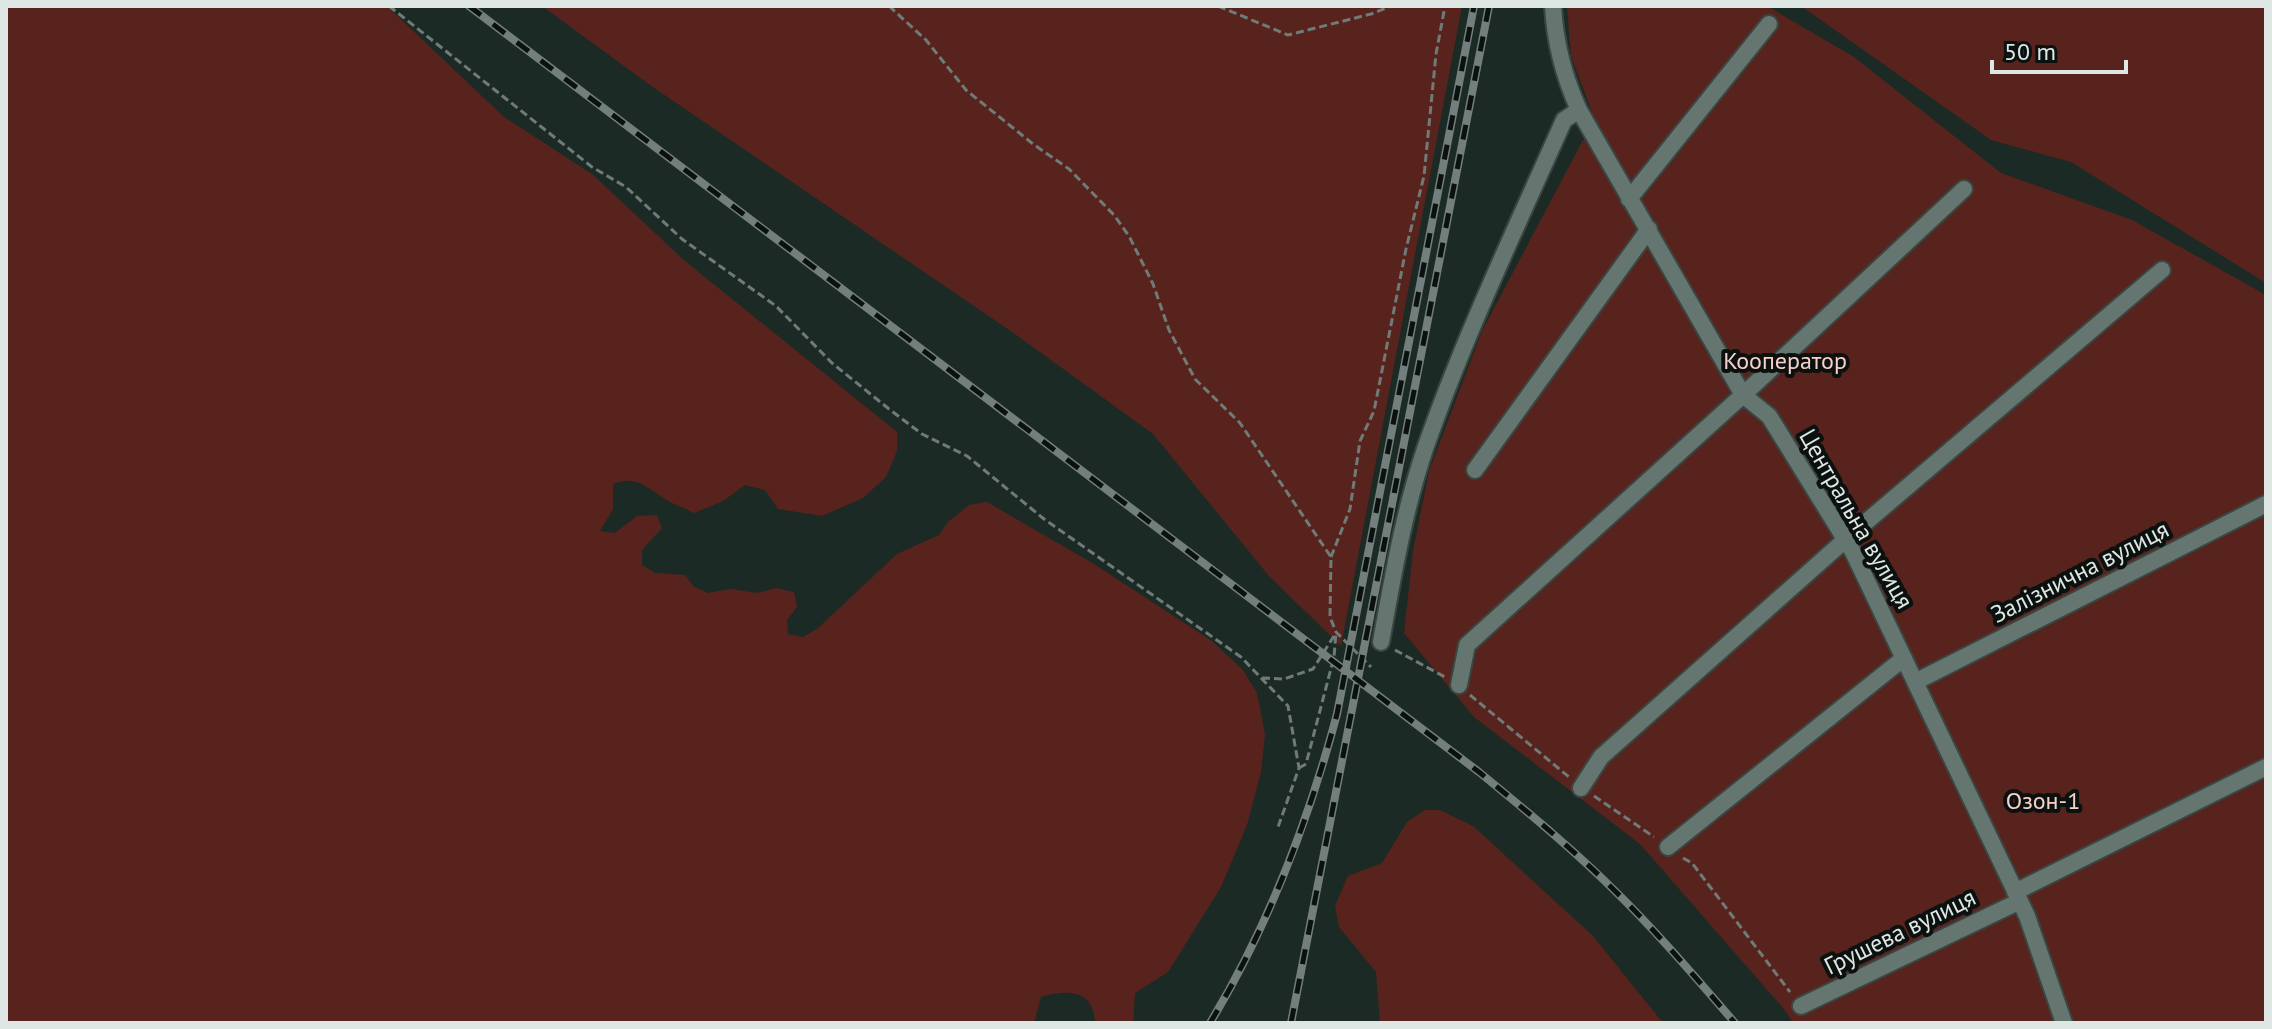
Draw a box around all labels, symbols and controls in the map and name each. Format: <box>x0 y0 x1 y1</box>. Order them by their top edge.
scale bar <box>1992 24 2126 74</box>
text: 50 m <box>2004 36 2056 67</box>
park label: Кооператор <box>1723 345 1847 376</box>
street label: Центральна вулиця <box>1792 423 1920 614</box>
street label: Залізнична вулиця <box>1986 513 2174 630</box>
park label: Озон-1 <box>2006 785 2080 816</box>
street label: Грушева вулиця <box>1819 882 1981 982</box>

